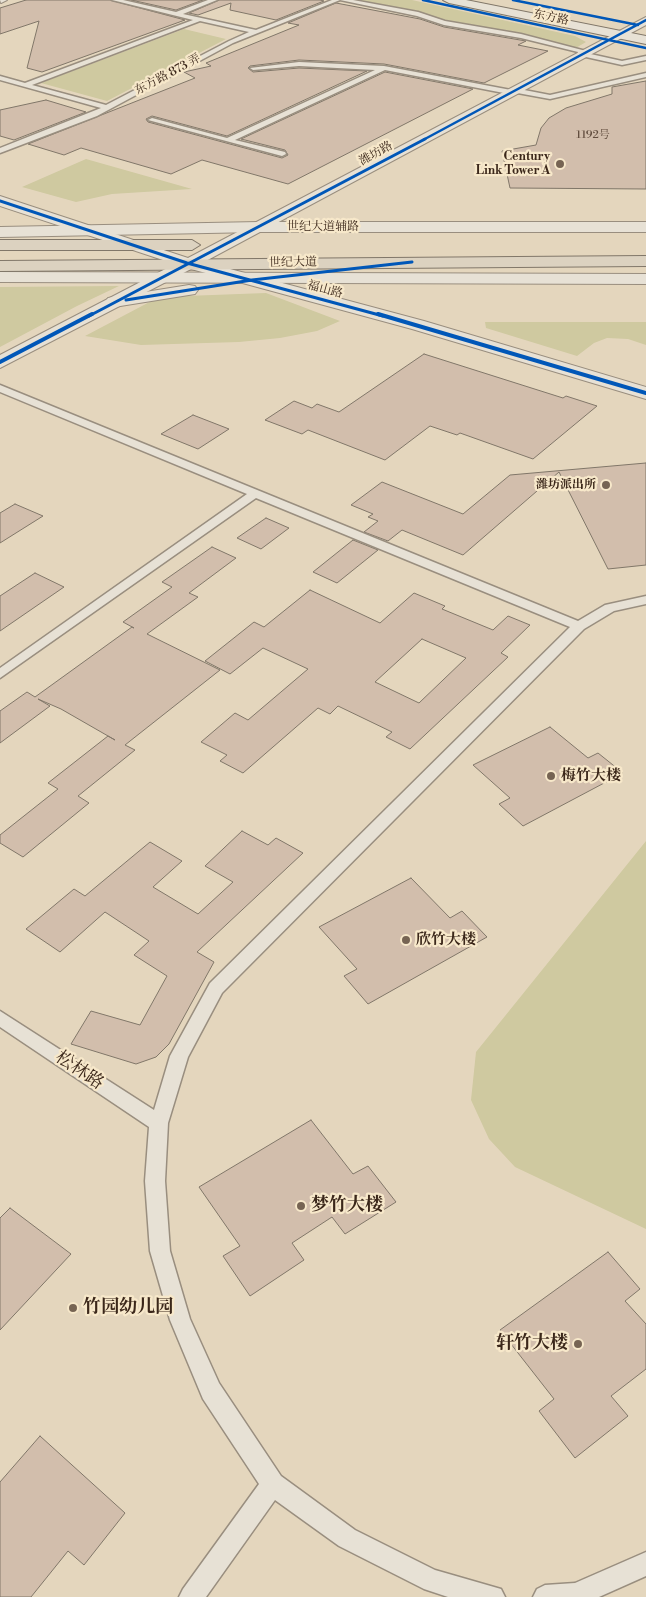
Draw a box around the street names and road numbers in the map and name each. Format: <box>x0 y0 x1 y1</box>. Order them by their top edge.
street label: 东方路 <box>532 7 570 29</box>
street label: 东方路 873 弄 <box>133 52 203 98</box>
street label: 潍坊路 <box>357 139 395 169</box>
street label: 世纪大道辅路 <box>287 220 359 234</box>
street label: 世纪大道 <box>269 255 317 271</box>
street label: 福山路 <box>306 278 344 302</box>
street label: 松林路 <box>51 1047 107 1095</box>

